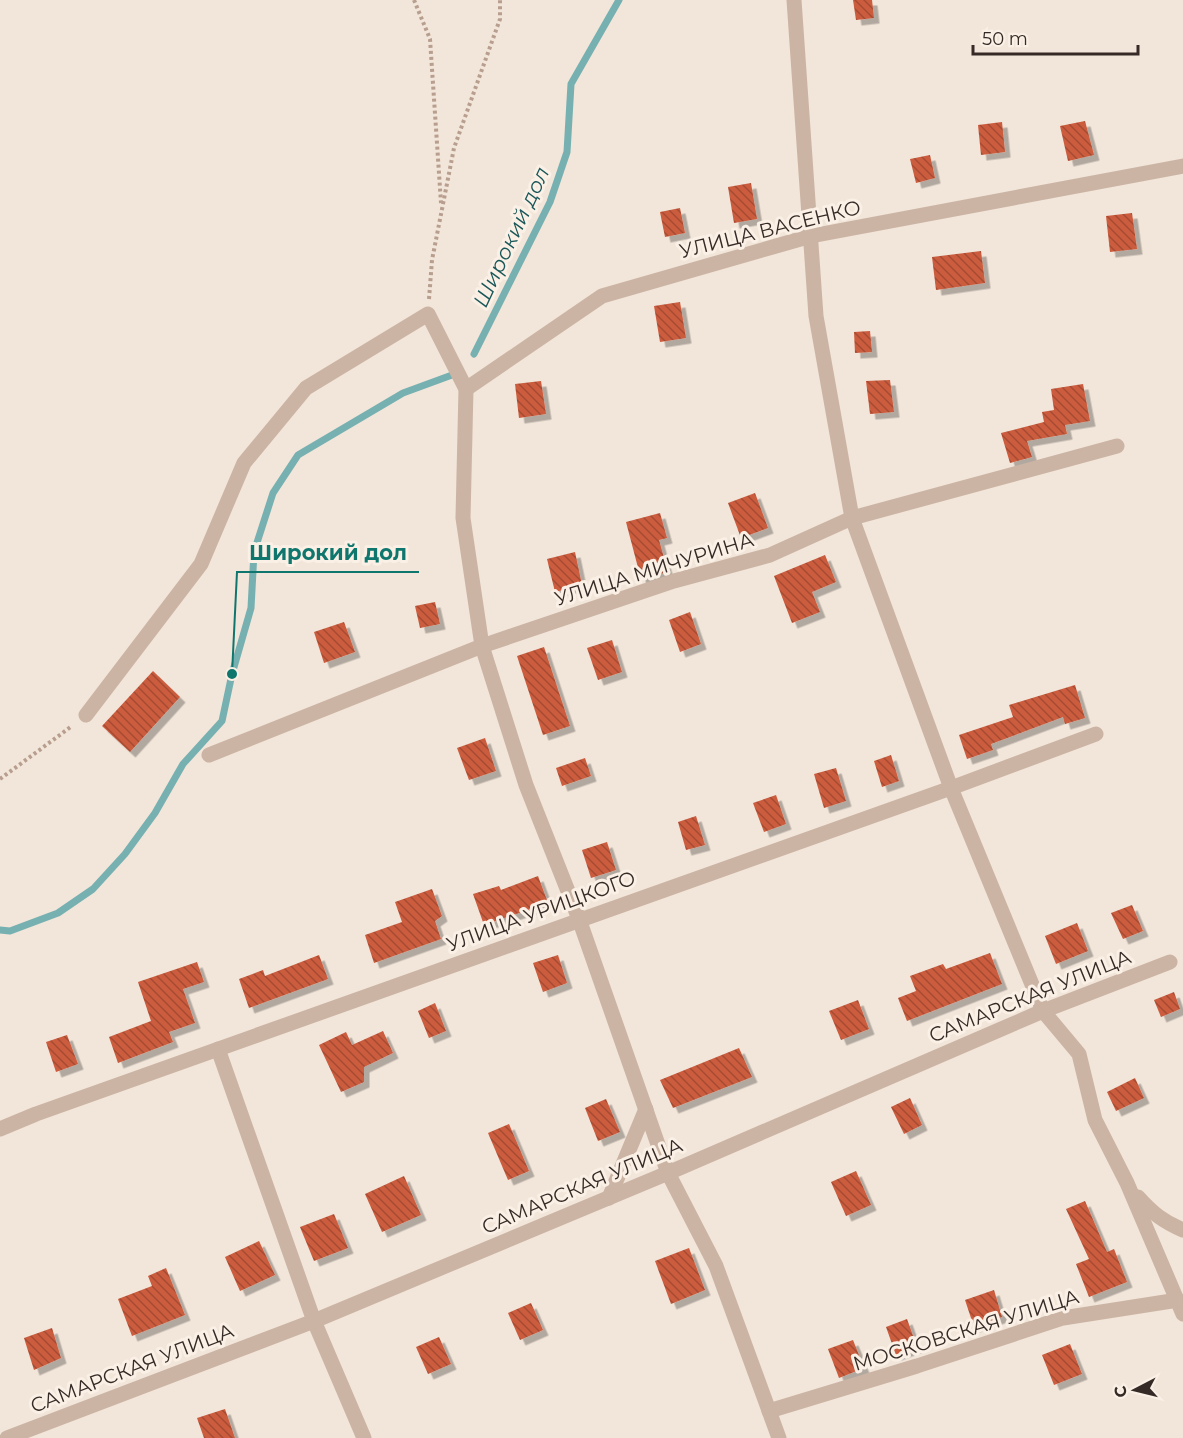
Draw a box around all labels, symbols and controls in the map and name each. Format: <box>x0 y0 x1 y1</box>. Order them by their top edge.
scale bar <box>973 18 1138 56</box>
text: 50 m <box>982 28 1028 50</box>
water label: Широкий дол <box>468 163 554 311</box>
street label: УЛИЦА ВАСЕНКО <box>677 195 863 263</box>
street label: УЛИЦА МИЧУРИНА <box>552 527 756 611</box>
callout: Широкий дол <box>237 533 419 572</box>
text: Широкий дол <box>249 540 407 565</box>
street label: УЛИЦА УРИЦКОГО <box>443 866 639 956</box>
street label: САМАРСКАЯ УЛИЦА <box>925 944 1135 1048</box>
street label: САМАРСКАЯ УЛИЦА <box>478 1133 686 1239</box>
street label: МОСКОВСКАЯ УЛИЦА <box>850 1284 1082 1376</box>
street label: САМАРСКАЯ УЛИЦА <box>27 1318 237 1418</box>
north arrow <box>1105 1360 1165 1420</box>
text: С <box>1110 1384 1131 1399</box>

